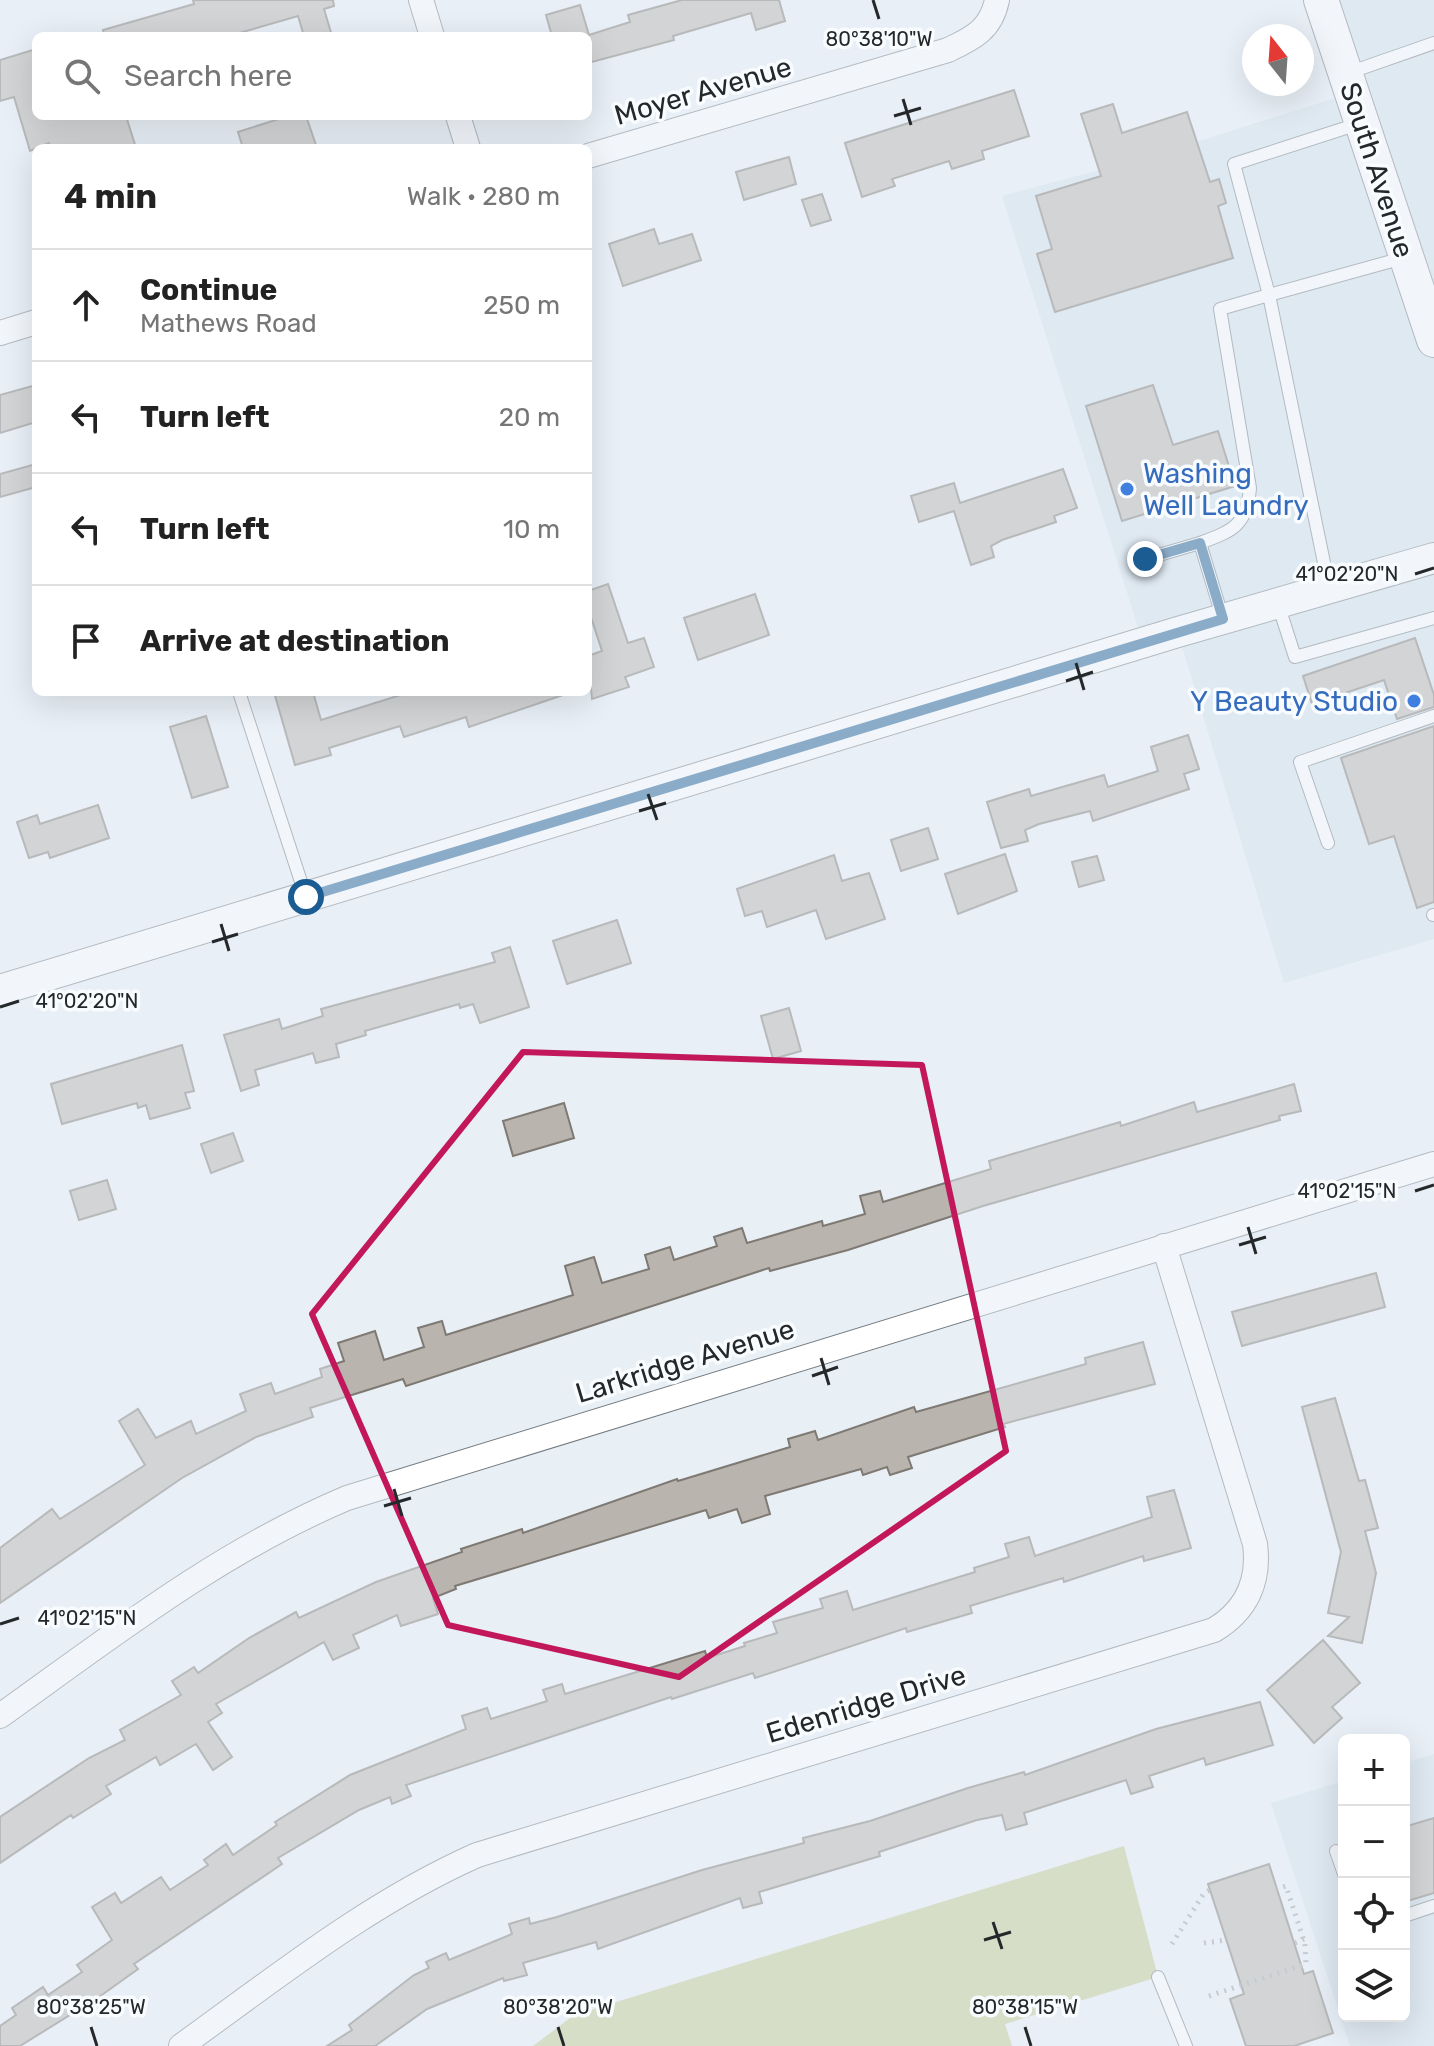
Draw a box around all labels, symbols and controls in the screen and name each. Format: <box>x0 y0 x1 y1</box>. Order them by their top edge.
north arrow <box>1242 24 1314 96</box>
text: 80°38'10"W <box>825 27 933 51</box>
search box <box>32 32 592 120</box>
street label: Moyer Avenue <box>611 50 795 132</box>
icon: search <box>60 54 104 98</box>
text: Search here <box>124 58 292 94</box>
street label: South Avenue <box>1333 78 1421 262</box>
text: 4 min <box>64 176 157 217</box>
text: Walk · 280 m <box>407 181 560 212</box>
text: Continue <box>140 272 277 308</box>
icon: ahead <box>64 283 108 327</box>
text: 250 m <box>483 290 560 321</box>
text: Mathews Road <box>140 308 317 339</box>
icon: left <box>64 395 108 439</box>
text: Turn left <box>140 399 270 435</box>
text: 20 m <box>499 402 560 433</box>
place label: Washing Well Laundry <box>1143 457 1309 522</box>
marker: Washing Well Laundry <box>1118 480 1136 498</box>
icon: left <box>64 507 108 551</box>
text: Turn left <box>140 511 270 547</box>
text: 10 m <box>503 514 560 545</box>
route end <box>1127 541 1163 577</box>
text: 41°02'20"N <box>1296 562 1398 586</box>
icon: arrive <box>64 619 108 663</box>
text: Arrive at destination <box>140 623 450 659</box>
place label: Y Beauty Studio <box>1190 685 1398 718</box>
marker: Y Beauty Studio <box>1405 692 1423 710</box>
route start <box>288 879 324 915</box>
text: 41°02'20"N <box>36 989 138 1013</box>
text: 41°02'15"N <box>1298 1179 1396 1203</box>
street label: Larkridge Avenue <box>572 1312 798 1410</box>
text: 41°02'15"N <box>38 1606 136 1630</box>
street label: Edenridge Drive <box>762 1658 970 1750</box>
map controls <box>1338 1734 1410 2022</box>
button: + <box>1338 1734 1410 1806</box>
button: − <box>1338 1806 1410 1878</box>
button: locate <box>1338 1878 1410 1950</box>
button: layers <box>1338 1950 1410 2022</box>
text: 80°38'25"W <box>36 1995 146 2019</box>
text: 80°38'20"W <box>503 1995 613 2019</box>
text: 80°38'15"W <box>972 1995 1078 2019</box>

